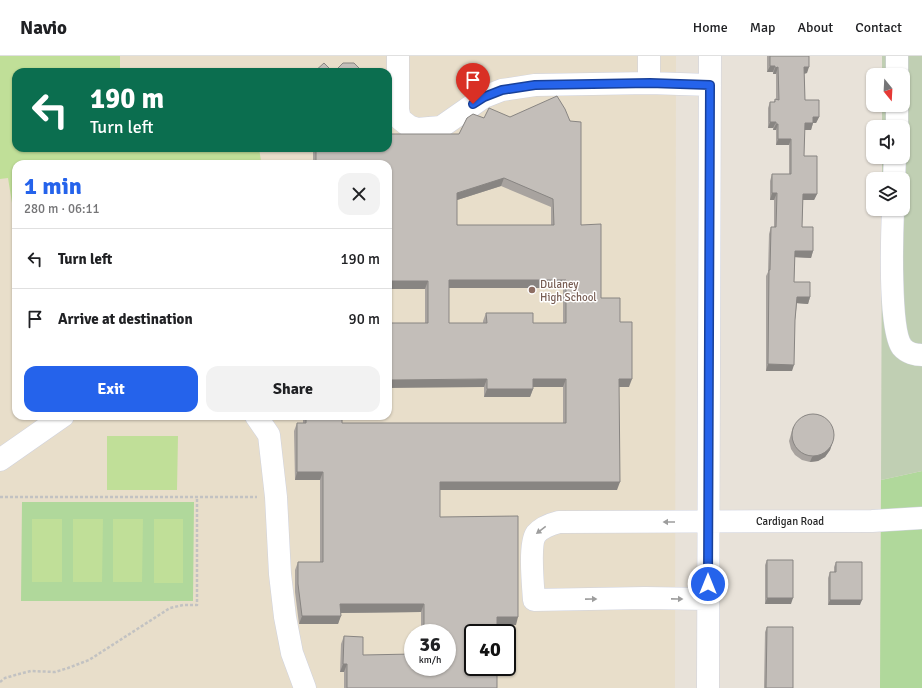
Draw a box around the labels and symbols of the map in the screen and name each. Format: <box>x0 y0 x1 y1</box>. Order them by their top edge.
pin <box>456 63 490 104</box>
north arrow <box>866 68 910 112</box>
place label: Dulaney High School <box>540 278 597 304</box>
marker: Dulaney High School <box>527 285 537 295</box>
street label: Cardigan Road <box>756 515 824 528</box>
one-way arrow <box>663 518 675 525</box>
one-way arrow <box>536 526 547 535</box>
position arrow <box>687 563 729 605</box>
one-way arrow <box>585 596 598 602</box>
one-way arrow <box>671 596 684 602</box>
speed limit sign: 40 <box>464 624 516 676</box>

